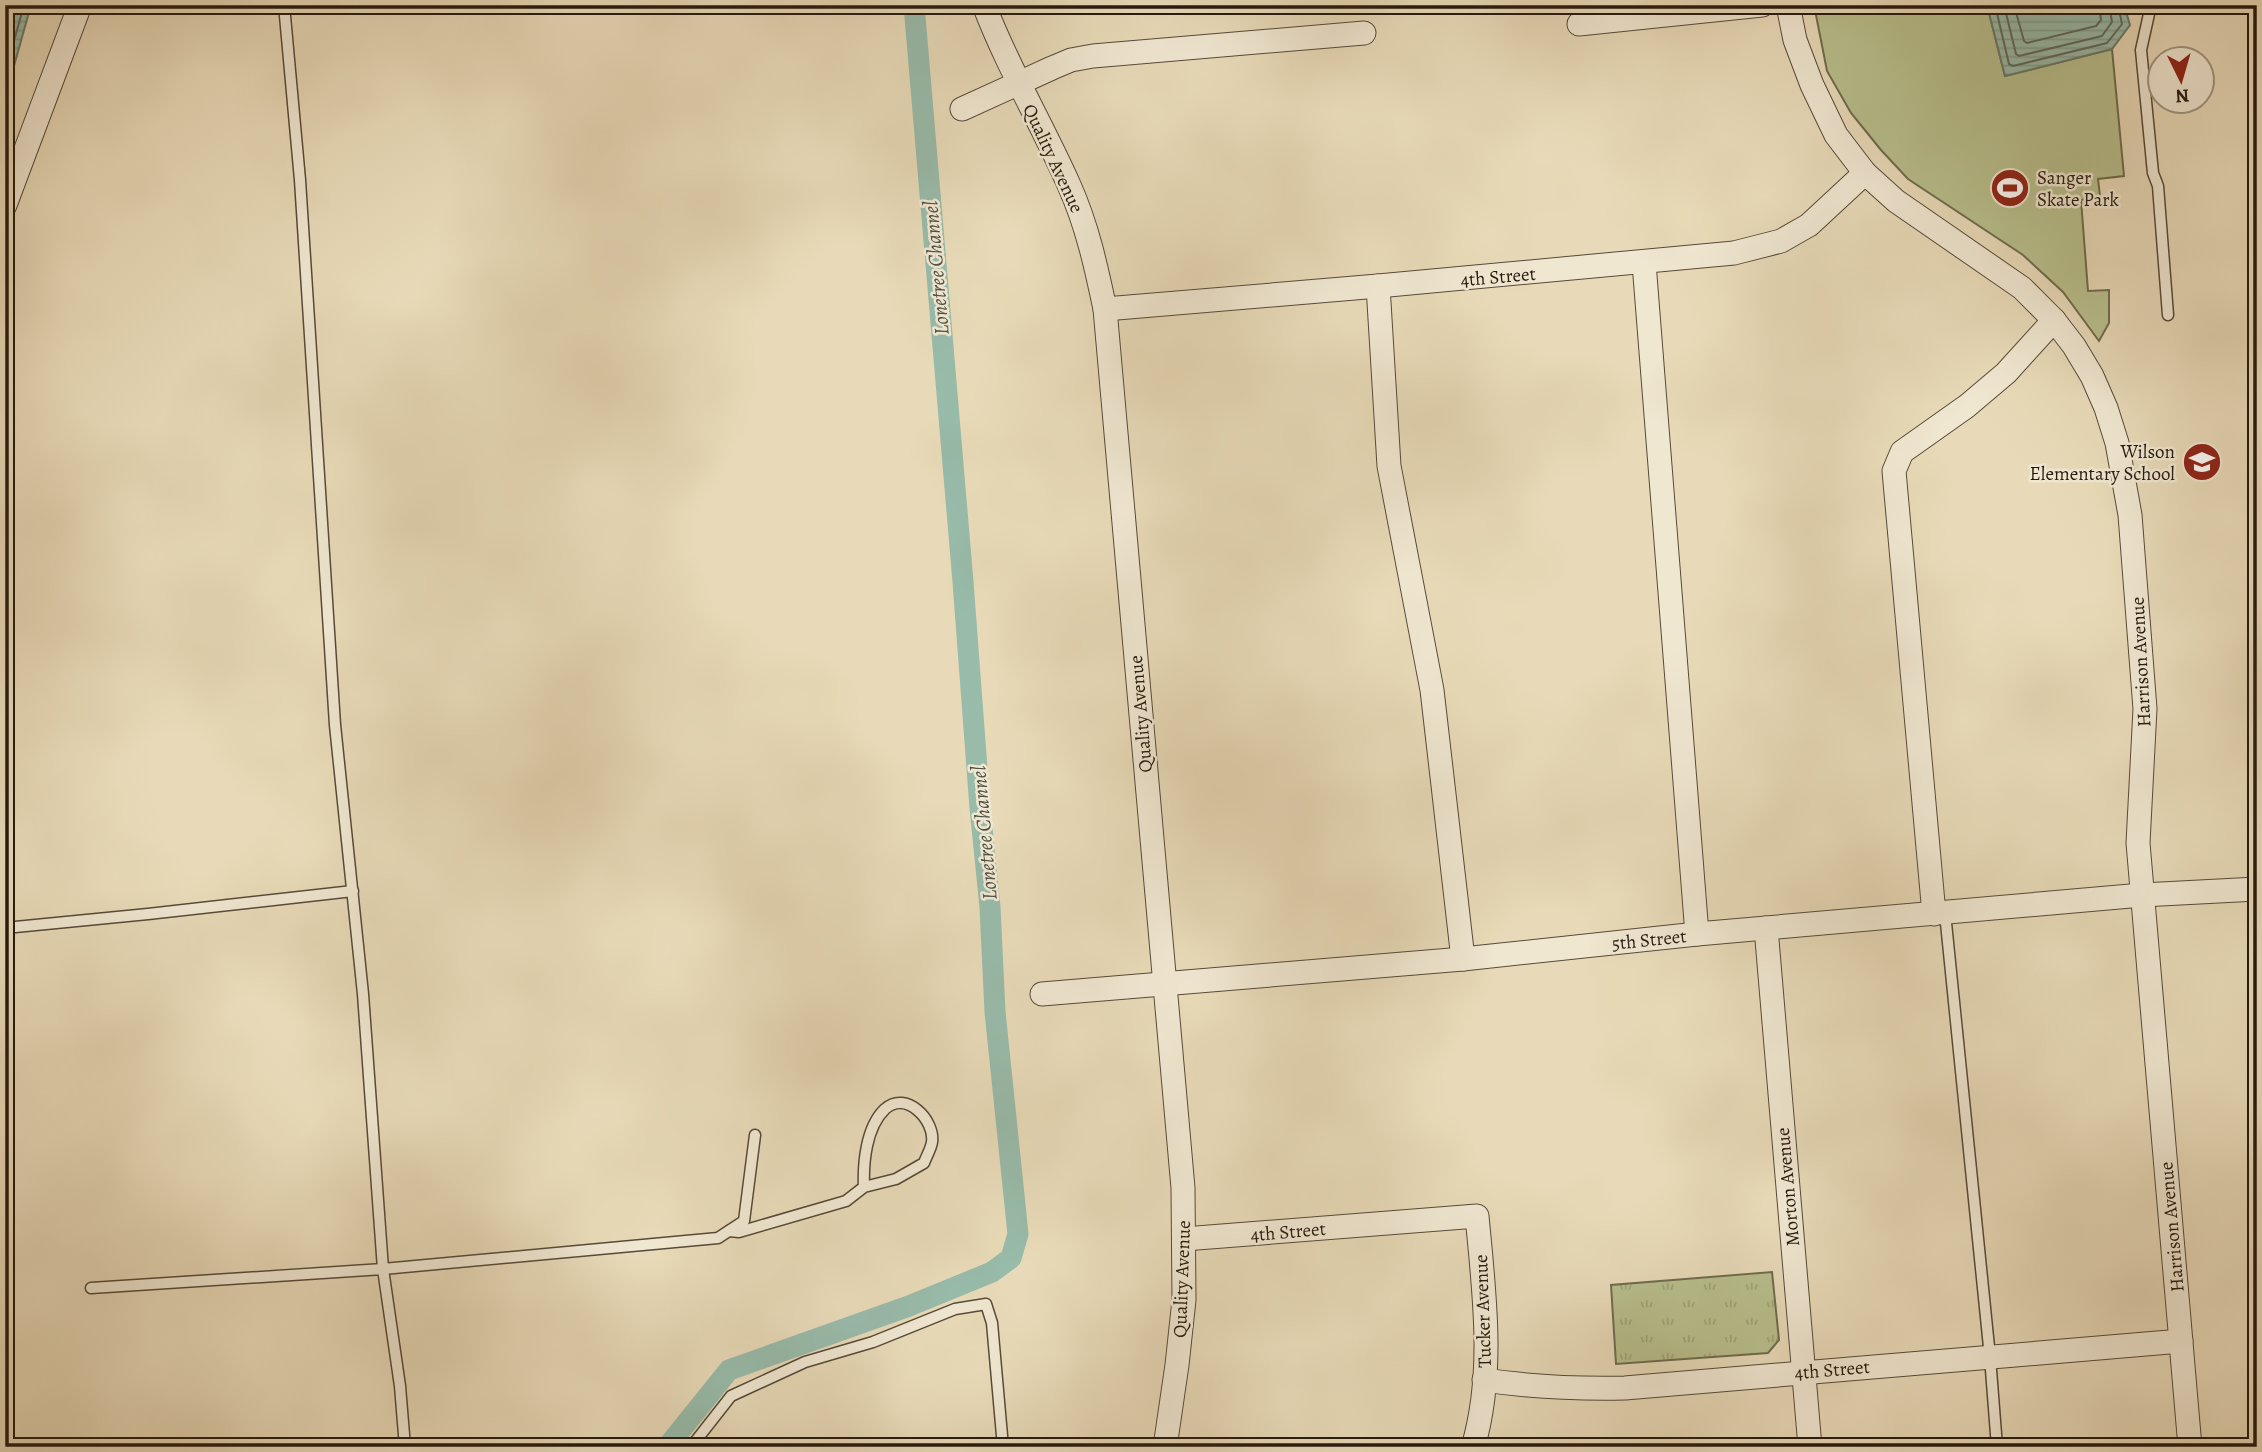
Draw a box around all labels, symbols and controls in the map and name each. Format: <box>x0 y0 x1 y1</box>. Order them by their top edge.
north arrow <box>2146 46 2216 116</box>
text: N <box>2174 82 2190 110</box>
street label: Quality Avenue <box>1016 100 1090 217</box>
place label: Sanger Skate Park <box>2037 165 2120 213</box>
sports icon: Sanger Skate Park <box>1989 167 2031 209</box>
water label: Lonetree Channel <box>916 199 956 336</box>
street label: 4th Street <box>1459 261 1537 293</box>
place label: Wilson Elementary School <box>2030 439 2175 487</box>
school or university icon: Wilson Elementary School <box>2181 441 2223 483</box>
street label: Harrison Avenue <box>2125 596 2157 728</box>
street label: Quality Avenue <box>1123 654 1159 774</box>
water label: Lonetree Channel <box>964 764 1004 901</box>
street label: 5th Street <box>1610 923 1688 957</box>
street label: Morton Avenue <box>1770 1127 1806 1247</box>
street label: Harrison Avenue <box>2153 1161 2191 1293</box>
street label: 4th Street <box>1249 1216 1327 1248</box>
street label: Quality Avenue <box>1167 1220 1197 1338</box>
street label: Tucker Avenue <box>1468 1254 1498 1368</box>
street label: 4th Street <box>1793 1354 1871 1386</box>

